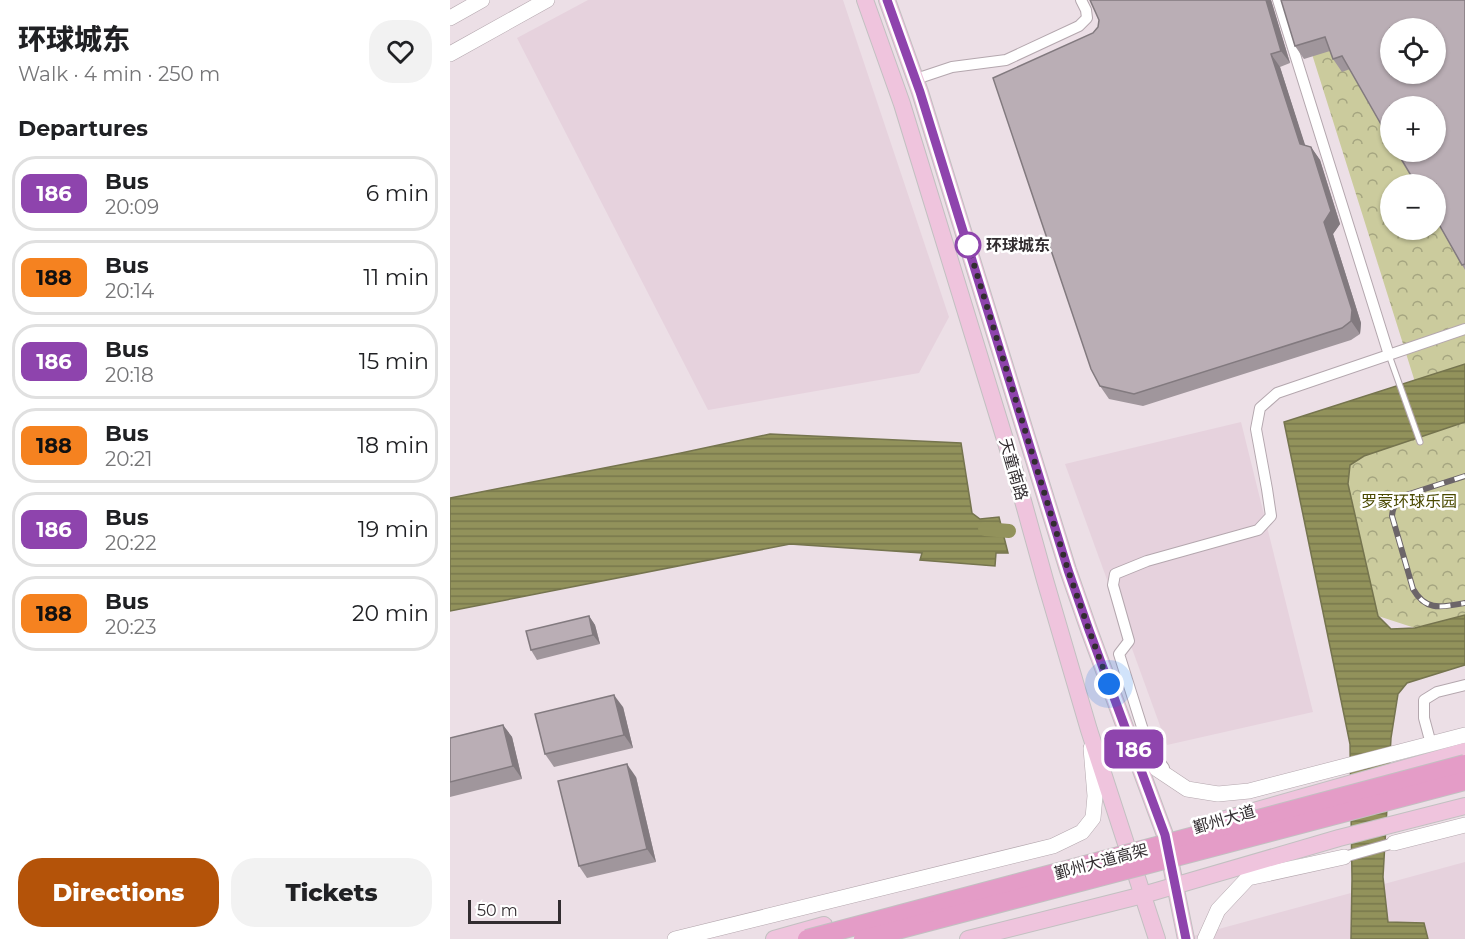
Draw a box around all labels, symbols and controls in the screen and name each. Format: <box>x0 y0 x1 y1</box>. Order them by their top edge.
map controls <box>1380 18 1446 240</box>
button: locate <box>1380 18 1446 84</box>
button: heart <box>369 20 432 83</box>
text: 环球城东 <box>18 22 130 56</box>
text: Walk · 4 min · 250 m <box>18 62 220 86</box>
button: + <box>1380 96 1446 162</box>
text: Departures <box>18 115 148 142</box>
text: Bus <box>105 168 149 195</box>
button: − <box>1380 174 1446 240</box>
text: 6 min <box>366 180 429 207</box>
text: 186 <box>36 181 72 206</box>
text: 20:09 <box>105 195 159 219</box>
marker: 环球城东 <box>955 232 981 258</box>
place label: 环球城东 <box>986 236 1050 255</box>
text: Bus <box>105 252 149 279</box>
text: 11 min <box>363 264 429 291</box>
text: 188 <box>36 265 72 290</box>
text: 20:14 <box>105 279 154 303</box>
text: Bus <box>105 336 149 363</box>
text: 15 min <box>359 348 429 375</box>
text: 186 <box>36 349 72 374</box>
text: 20:18 <box>105 363 154 387</box>
text: Bus <box>105 420 149 447</box>
text: 18 min <box>357 432 429 459</box>
text: 188 <box>36 433 72 458</box>
street label: 天童南路 <box>996 436 1031 503</box>
text: 20:21 <box>105 447 152 471</box>
park label: 罗蒙环球乐园 <box>1361 492 1457 511</box>
text: Bus <box>105 504 149 531</box>
text: 19 min <box>358 516 429 543</box>
text: 186 <box>36 517 72 542</box>
text: 20:22 <box>105 531 157 555</box>
text: Bus <box>105 588 149 615</box>
text: 20 min <box>352 600 429 627</box>
text: 188 <box>36 601 72 626</box>
text: 20:23 <box>105 615 156 639</box>
your location <box>1094 669 1124 699</box>
line badge: 186 <box>1100 730 1168 768</box>
text: 186 <box>1116 737 1152 762</box>
street label: 鄞州大道 <box>1191 802 1258 837</box>
street label: 鄞州大道高架 <box>1052 840 1150 883</box>
button: Directions <box>18 858 219 927</box>
button: Tickets <box>231 858 432 927</box>
scale bar <box>468 897 561 924</box>
text: 50 m <box>477 901 518 920</box>

